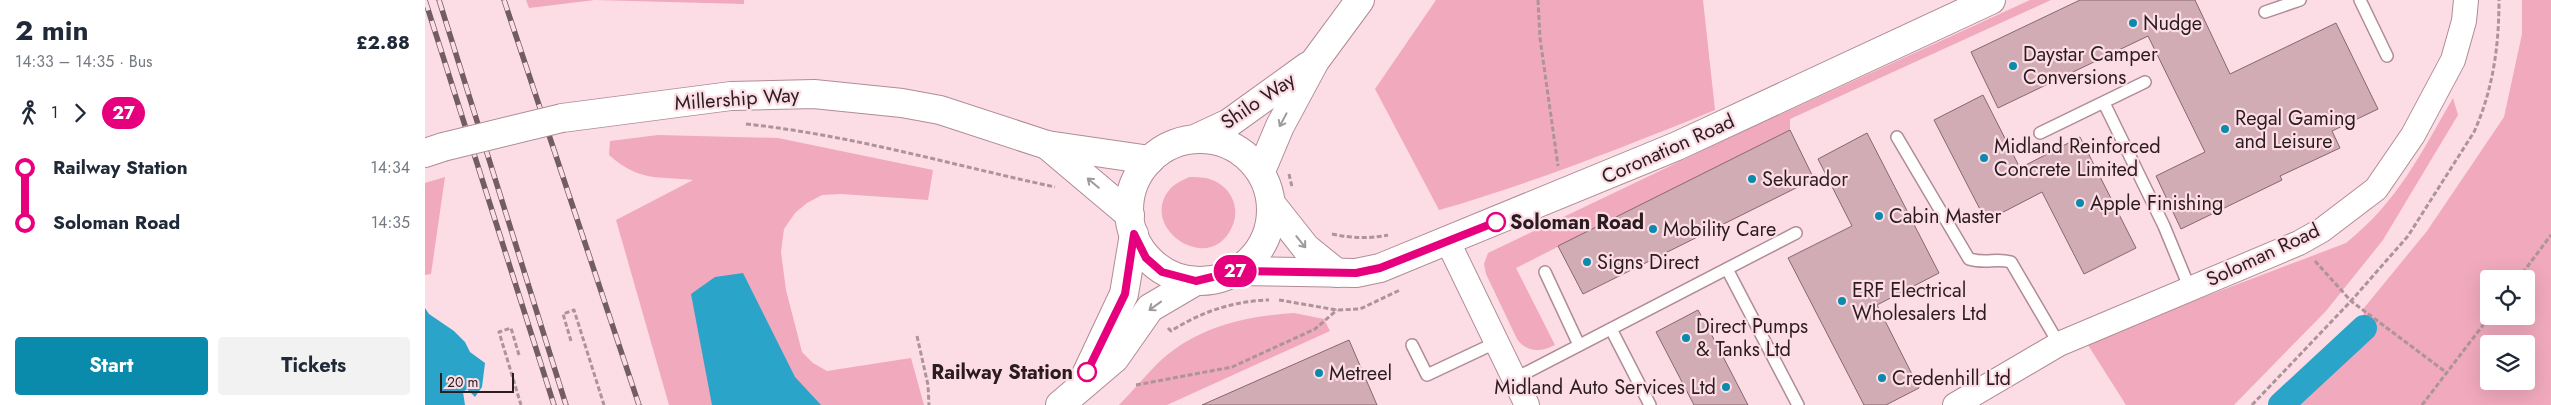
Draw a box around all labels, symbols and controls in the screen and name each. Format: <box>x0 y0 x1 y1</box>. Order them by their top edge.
place label: Nudge <box>2143 9 2202 38</box>
text: 2 min <box>15 10 89 51</box>
marker: Nudge <box>2127 17 2139 29</box>
text: £2.88 <box>356 29 410 56</box>
place label: Daystar Camper Conversions <box>2023 40 2158 92</box>
text: 14:33 – 14:35 · Bus <box>15 50 153 73</box>
marker: Daystar Camper Conversions <box>2007 60 2019 72</box>
street label: Shilo Way <box>1215 65 1301 137</box>
street label: Millership Way <box>674 80 801 118</box>
icon: walk <box>15 99 43 127</box>
icon: forward <box>66 99 94 127</box>
text: 27 <box>112 100 135 126</box>
text: 1 <box>51 101 58 124</box>
place label: Regal Gaming and Leisure <box>2235 104 2356 156</box>
street label: Coronation Road <box>1597 107 1739 191</box>
one-way arrow <box>1278 112 1288 127</box>
marker: Regal Gaming and Leisure <box>2219 123 2231 135</box>
place label: Midland Reinforced Concrete Limited <box>1994 132 2161 184</box>
marker: Midland Reinforced Concrete Limited <box>1978 152 1990 164</box>
text: Railway Station <box>53 154 188 181</box>
text: 14:34 <box>371 156 410 179</box>
place label: Sekurador <box>1762 165 1848 194</box>
marker: Sekurador <box>1746 173 1758 185</box>
one-way arrow <box>1087 177 1100 188</box>
place label: Apple Finishing <box>2090 189 2223 218</box>
marker: Apple Finishing <box>2074 197 2086 209</box>
place label: Cabin Master <box>1889 202 2001 231</box>
place label: Soloman Road <box>1510 208 1644 237</box>
text: Soloman Road <box>53 209 180 236</box>
marker: Cabin Master <box>1873 210 1885 222</box>
text: 14:35 <box>371 211 410 234</box>
marker: Soloman Road <box>1486 212 1506 232</box>
place label: Mobility Care <box>1663 215 1776 244</box>
street label: Soloman Road <box>2201 216 2325 294</box>
marker: Mobility Care <box>1647 223 1659 235</box>
one-way arrow <box>1295 235 1306 248</box>
place label: Signs Direct <box>1597 248 1699 277</box>
line badge: 27 <box>1213 255 1257 287</box>
marker: Signs Direct <box>1581 256 1593 268</box>
text: 27 <box>1224 258 1246 284</box>
map controls <box>2480 270 2535 390</box>
button: locate <box>2480 270 2535 325</box>
place label: ERF Electrical Wholesalers Ltd <box>1852 276 1987 328</box>
marker: ERF Electrical Wholesalers Ltd <box>1836 295 1848 307</box>
one-way arrow <box>1148 301 1162 311</box>
place label: Direct Pumps & Tanks Ltd <box>1696 312 1808 364</box>
marker: Direct Pumps & Tanks Ltd <box>1680 332 1692 344</box>
button: layers <box>2480 335 2535 390</box>
button: Start <box>15 337 208 395</box>
button: Tickets <box>218 337 410 395</box>
place label: Railway Station <box>931 358 1073 387</box>
place label: Metreel <box>1329 359 1392 388</box>
marker: Railway Station <box>1077 362 1097 382</box>
place label: Credenhill Ltd <box>1892 364 2011 393</box>
marker: Metreel <box>1313 367 1325 379</box>
scale bar <box>440 370 514 393</box>
text: 20 m <box>447 372 479 392</box>
marker: Credenhill Ltd <box>1876 372 1888 384</box>
place label: Midland Auto Services Ltd <box>1494 373 1716 402</box>
marker: Midland Auto Services Ltd <box>1720 381 1732 393</box>

